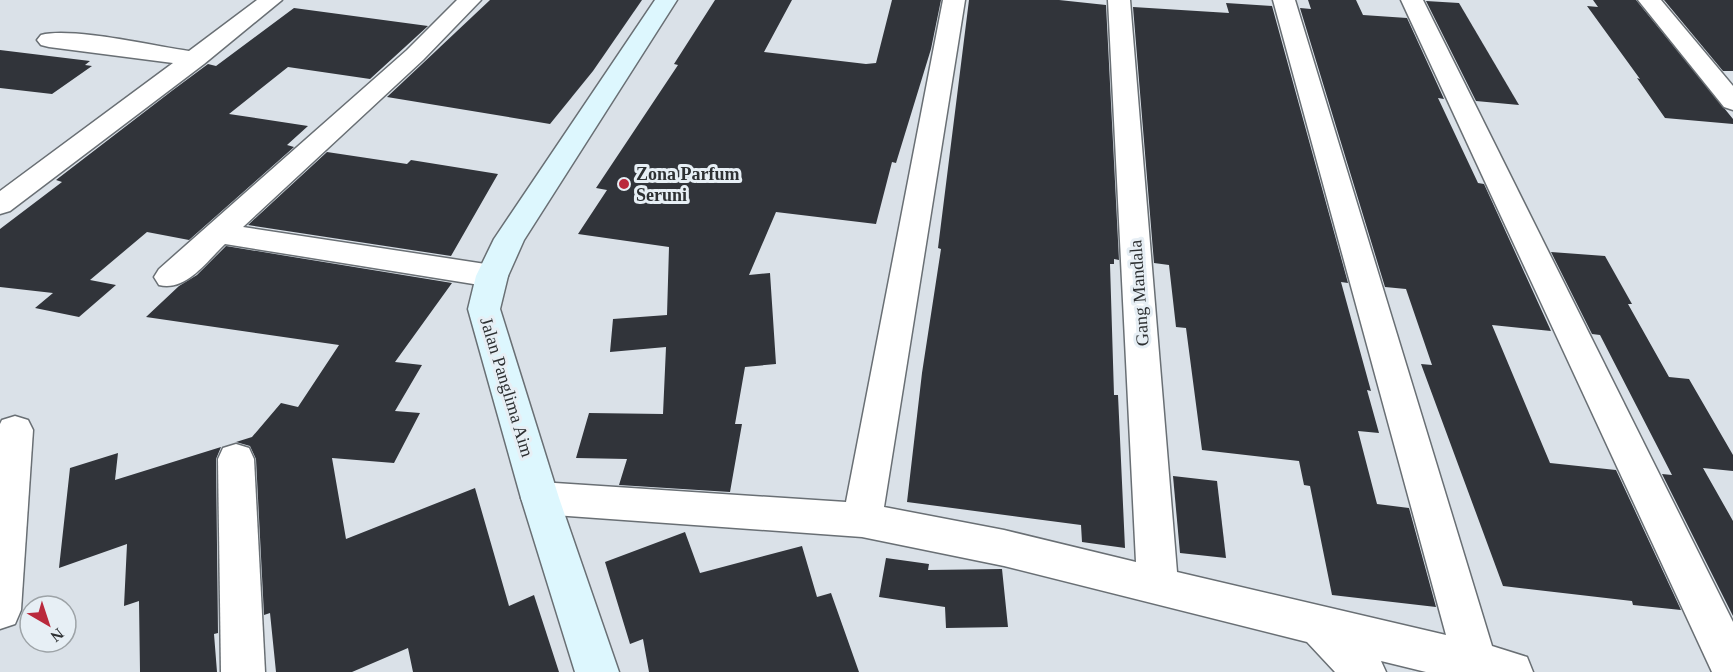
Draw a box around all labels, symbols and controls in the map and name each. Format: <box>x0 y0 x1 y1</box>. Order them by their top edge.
place label: Zona Parfum Seruni <box>636 164 740 205</box>
marker: Zona Parfum Seruni <box>617 177 631 191</box>
street label: Gang Mandala <box>1125 239 1153 347</box>
street label: Jalan Panglima Aim <box>476 315 538 459</box>
north arrow <box>18 594 78 654</box>
text: N <box>47 625 67 646</box>

